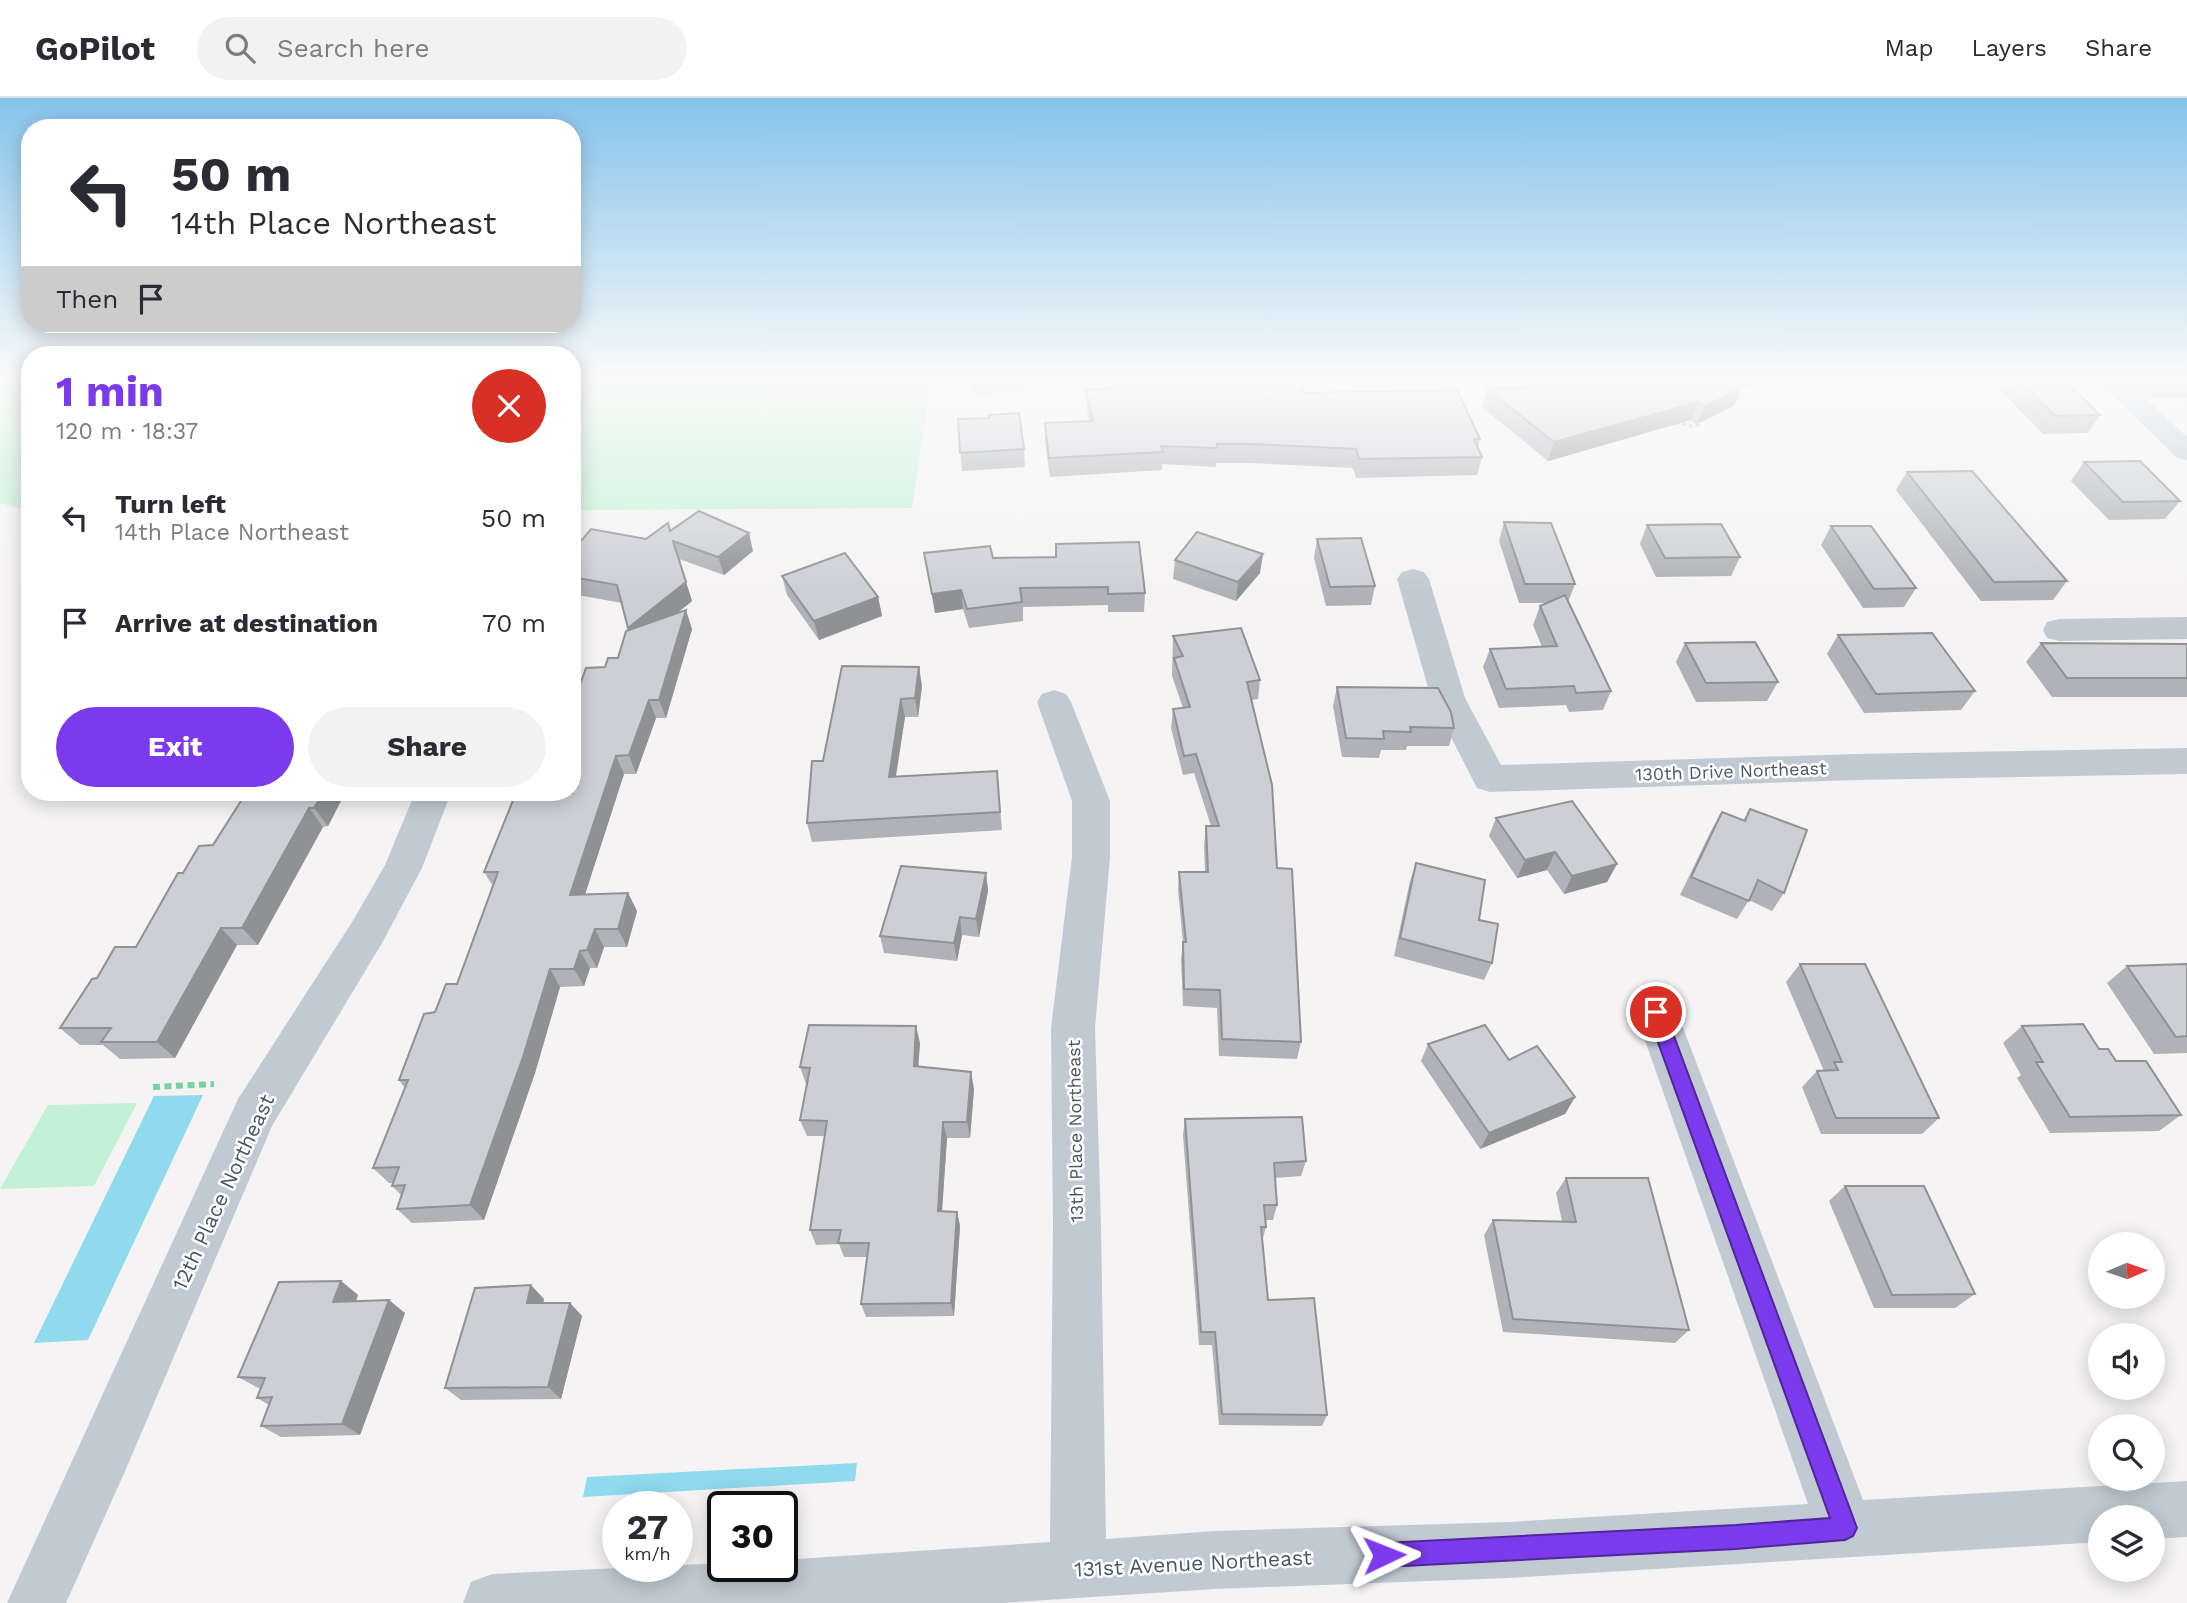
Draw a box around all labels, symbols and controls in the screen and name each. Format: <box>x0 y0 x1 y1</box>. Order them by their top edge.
search box <box>197 17 687 80</box>
text: GoPilot <box>35 29 155 68</box>
icon: search <box>221 29 259 67</box>
text: Search here <box>277 33 429 63</box>
text: Map <box>1885 34 1933 62</box>
text: Layers <box>1971 34 2047 62</box>
text: Share <box>2085 34 2152 62</box>
text: 50 m <box>171 145 291 203</box>
icon: left <box>56 147 147 238</box>
text: 14th Place Northeast <box>171 204 496 242</box>
icon: arrive <box>132 280 170 318</box>
text: Then <box>56 284 118 314</box>
text: 1 min <box>56 367 164 416</box>
button: close <box>472 369 546 443</box>
text: 120 m · 18:37 <box>56 418 198 445</box>
text: Turn left <box>115 489 226 519</box>
icon: left <box>56 499 94 537</box>
text: 50 m <box>481 503 546 533</box>
text: 14th Place Northeast <box>115 519 349 546</box>
icon: arrive <box>56 604 94 642</box>
text: Arrive at destination <box>115 608 378 638</box>
text: 70 m <box>482 608 546 638</box>
button: Exit <box>56 707 294 787</box>
button: Share <box>308 707 546 787</box>
street label: 130th Drive Northeast <box>1635 757 1827 785</box>
pin <box>1626 982 1686 1042</box>
icon: arrive <box>1637 993 1675 1031</box>
street label: 13th Place Northeast <box>1063 1039 1087 1222</box>
street label: 12th Place Northeast <box>167 1090 279 1294</box>
north arrow <box>2088 1232 2165 1309</box>
map controls <box>2088 1232 2165 1582</box>
button: sound <box>2088 1323 2165 1400</box>
button: search <box>2088 1414 2165 1491</box>
speed limit sign: 30 <box>707 1491 798 1582</box>
button: layers <box>2088 1505 2165 1582</box>
text: 27 <box>627 1506 668 1548</box>
position arrow <box>1347 1518 1421 1592</box>
text: km/h <box>624 1543 671 1564</box>
street label: 131st Avenue Northeast <box>1074 1544 1313 1582</box>

